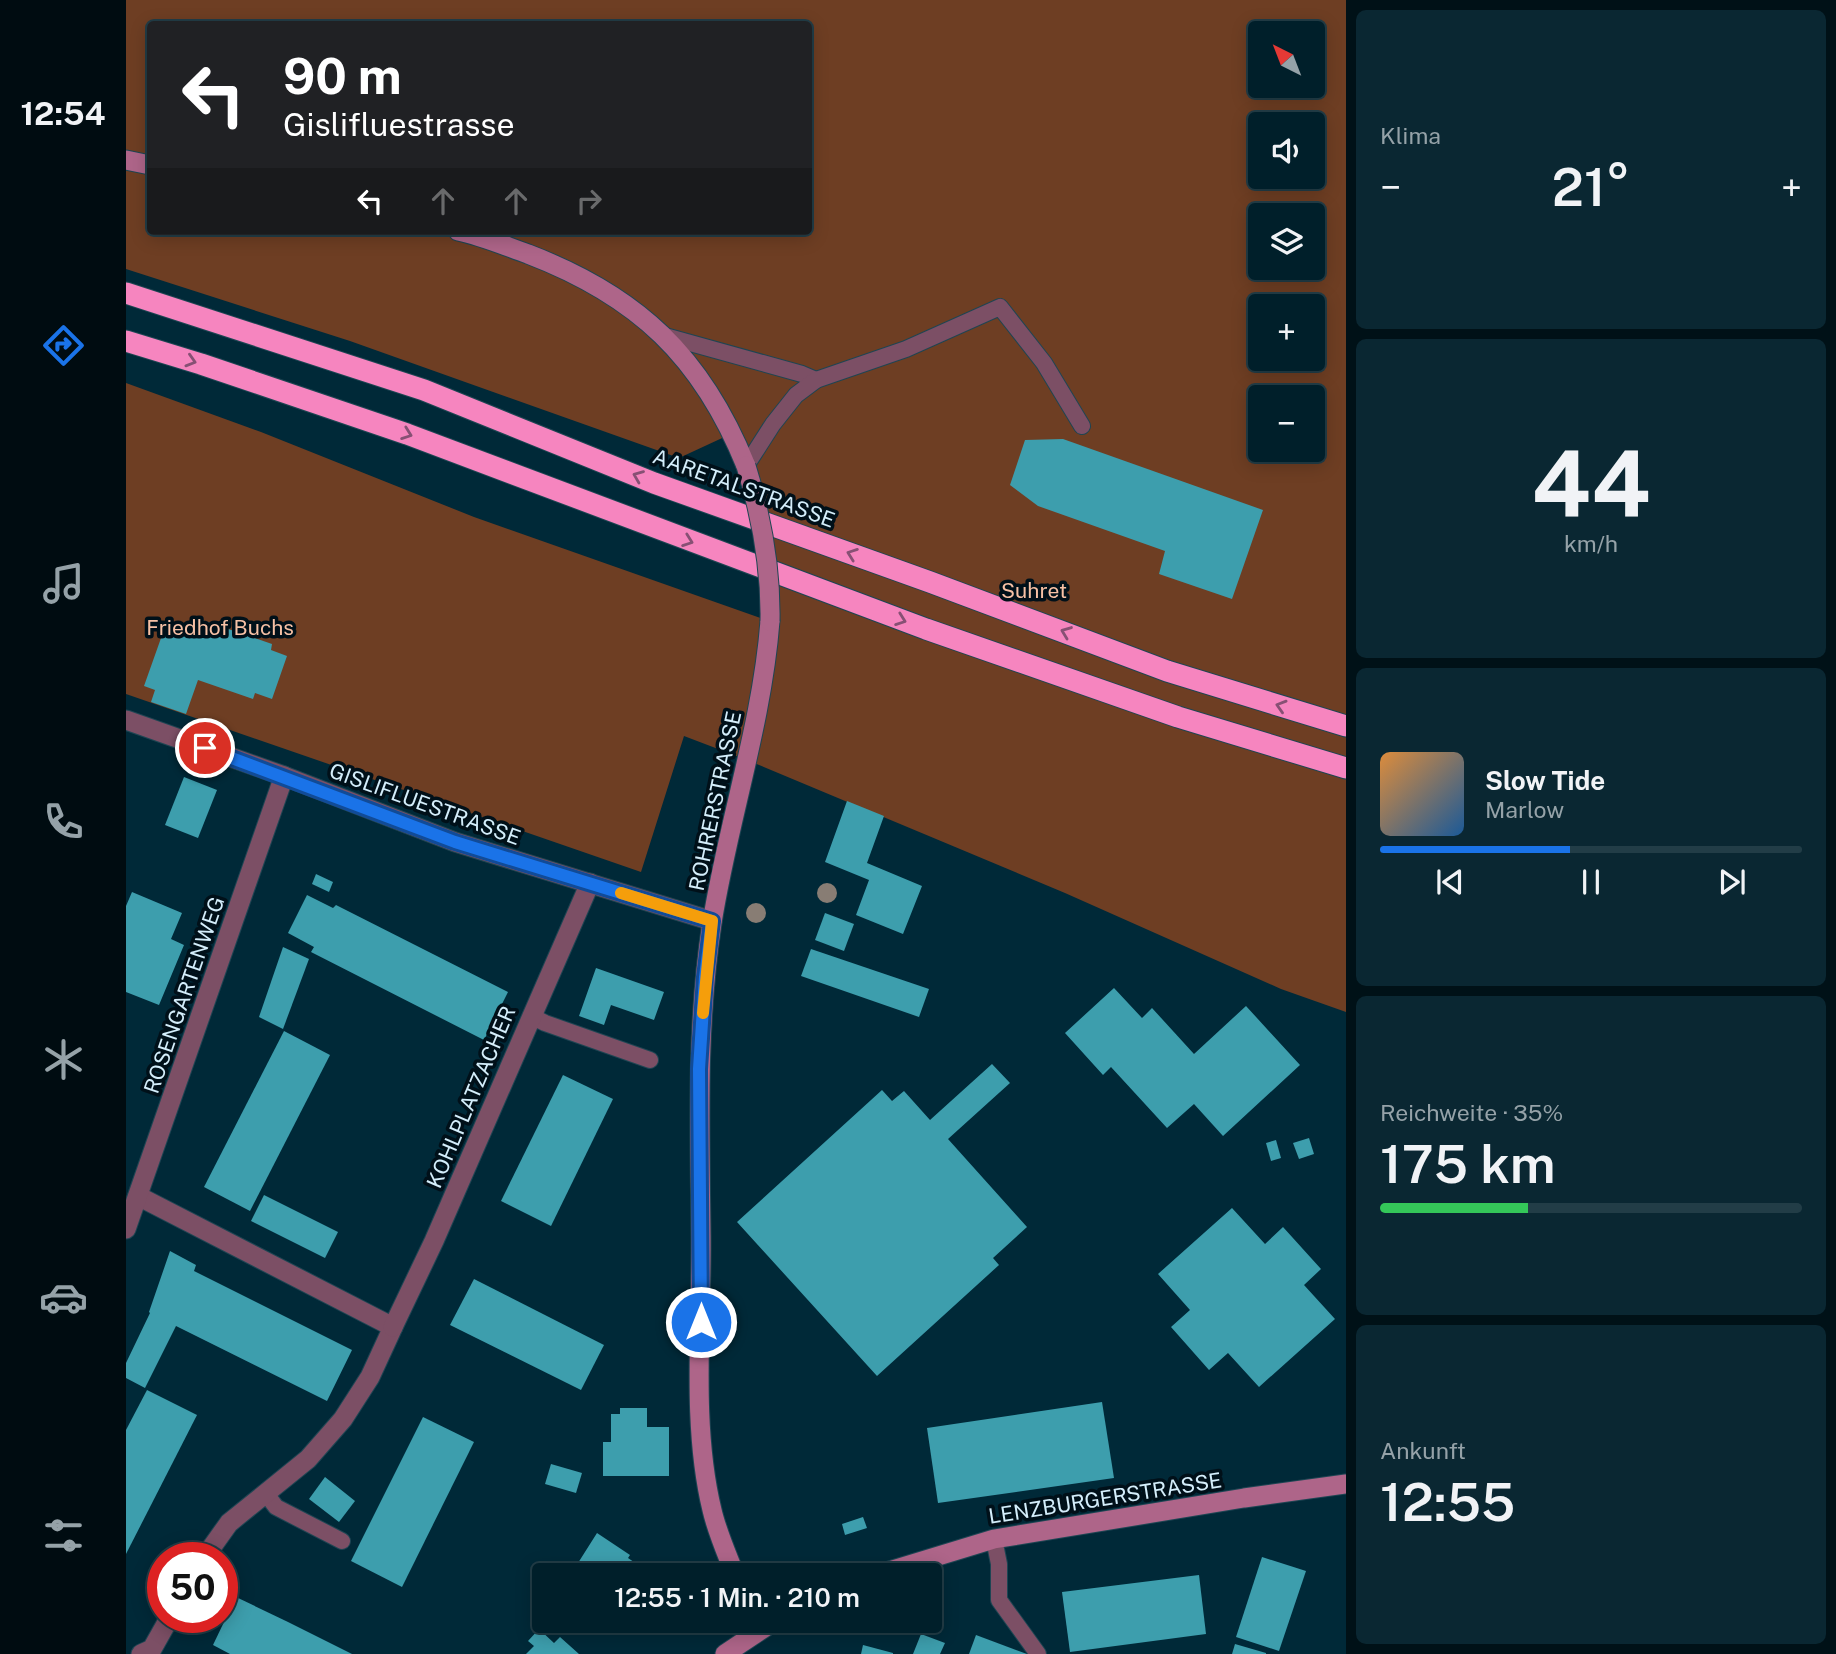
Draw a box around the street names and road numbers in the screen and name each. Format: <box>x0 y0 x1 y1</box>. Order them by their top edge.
street label: AARETALSTRASSE <box>650 443 838 533</box>
street label: ROHRERSTRASSE <box>684 709 746 893</box>
street label: GISLIFLUESTRASSE <box>326 758 524 850</box>
street label: ROSENGARTENWEG <box>139 893 229 1097</box>
street label: KOHLPLATZACHER <box>421 1002 521 1192</box>
street label: LENZBURGERSTRASSE <box>987 1467 1223 1529</box>

